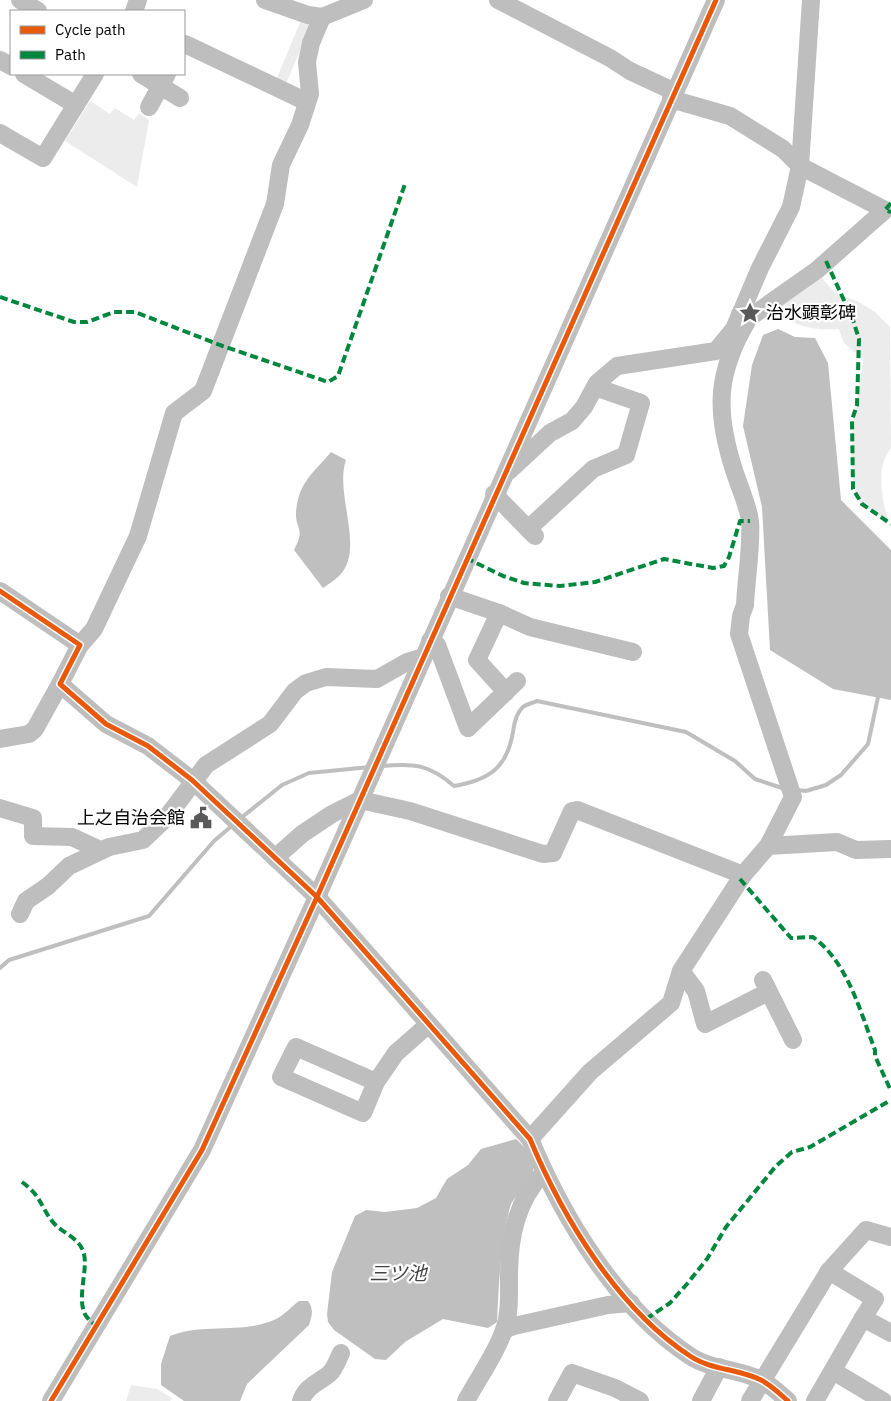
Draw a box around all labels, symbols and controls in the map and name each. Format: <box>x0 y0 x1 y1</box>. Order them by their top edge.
legend <box>10 10 185 75</box>
text: Cycle path <box>55 20 126 39</box>
text: Path <box>55 45 86 64</box>
place icon: 治水顕彰碑 <box>737 300 763 326</box>
place label: 治水顕彰碑 <box>766 301 856 324</box>
public building icon: 上之自治会館 <box>188 805 214 831</box>
place label: 上之自治会館 <box>77 806 185 829</box>
water label: 三ツ池 <box>369 1261 428 1285</box>

